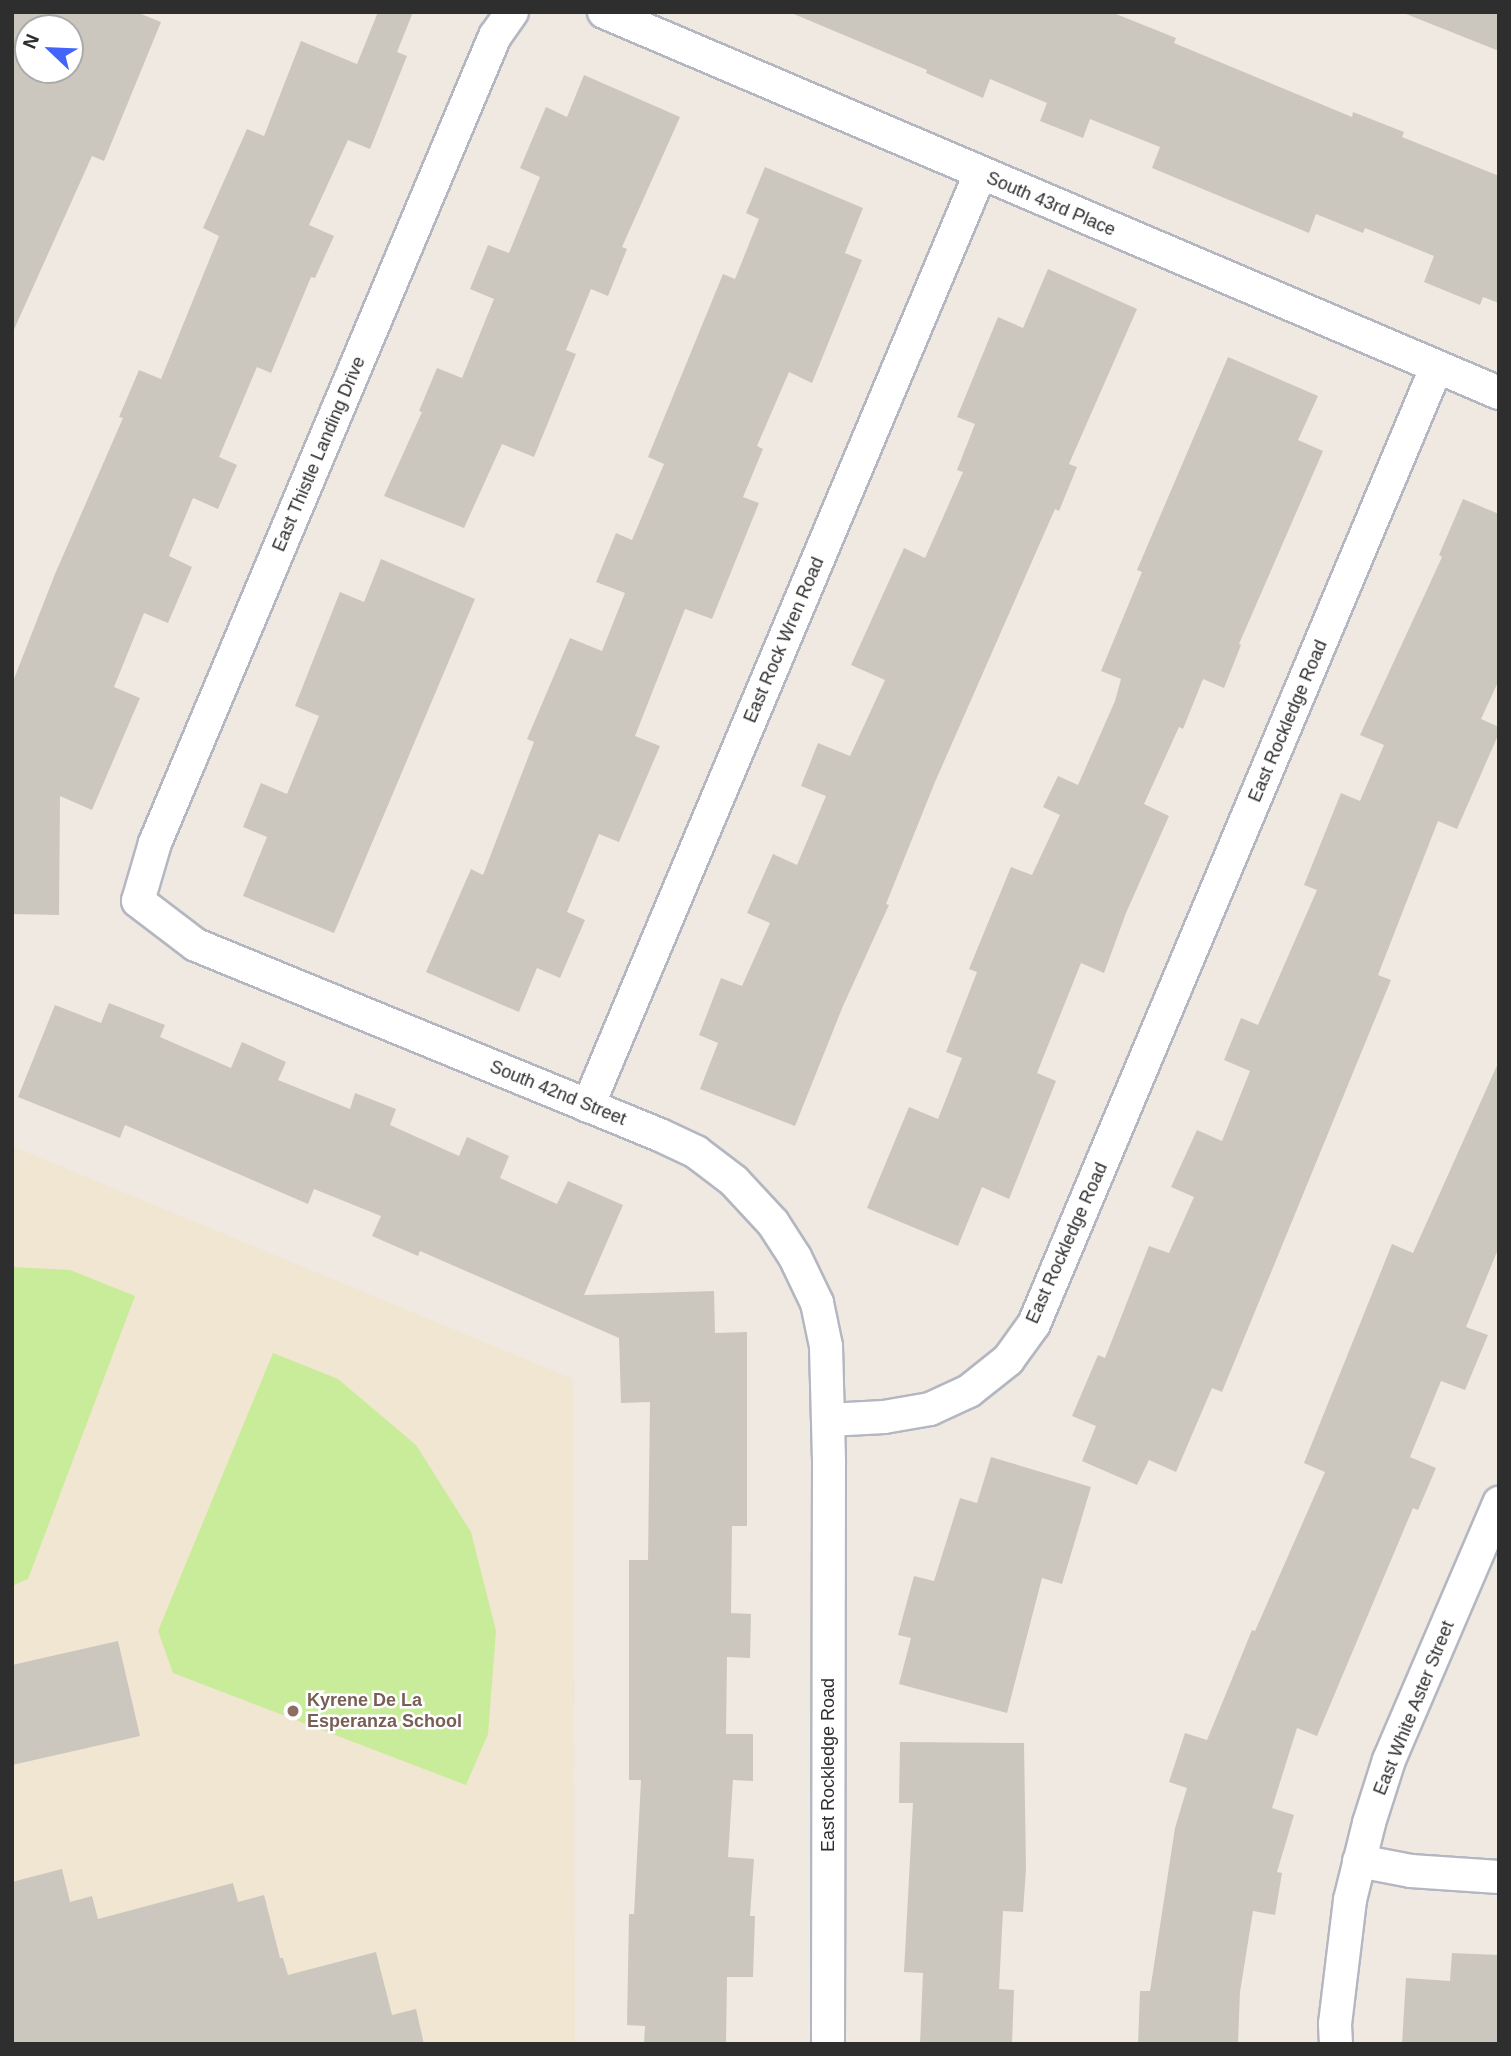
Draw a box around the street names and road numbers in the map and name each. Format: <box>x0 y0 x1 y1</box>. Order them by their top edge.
street label: South 43rd Place <box>983 167 1119 241</box>
street label: East Thistle Landing Drive <box>268 353 370 555</box>
street label: East Rock Wren Road <box>739 554 829 726</box>
street label: East Rockledge Road <box>1244 637 1332 805</box>
street label: South 42nd Street <box>487 1056 629 1130</box>
street label: East Rockledge Road <box>1022 1159 1112 1327</box>
street label: East White Aster Street <box>1369 1617 1459 1799</box>
street label: East Rockledge Road <box>817 1678 839 1852</box>

